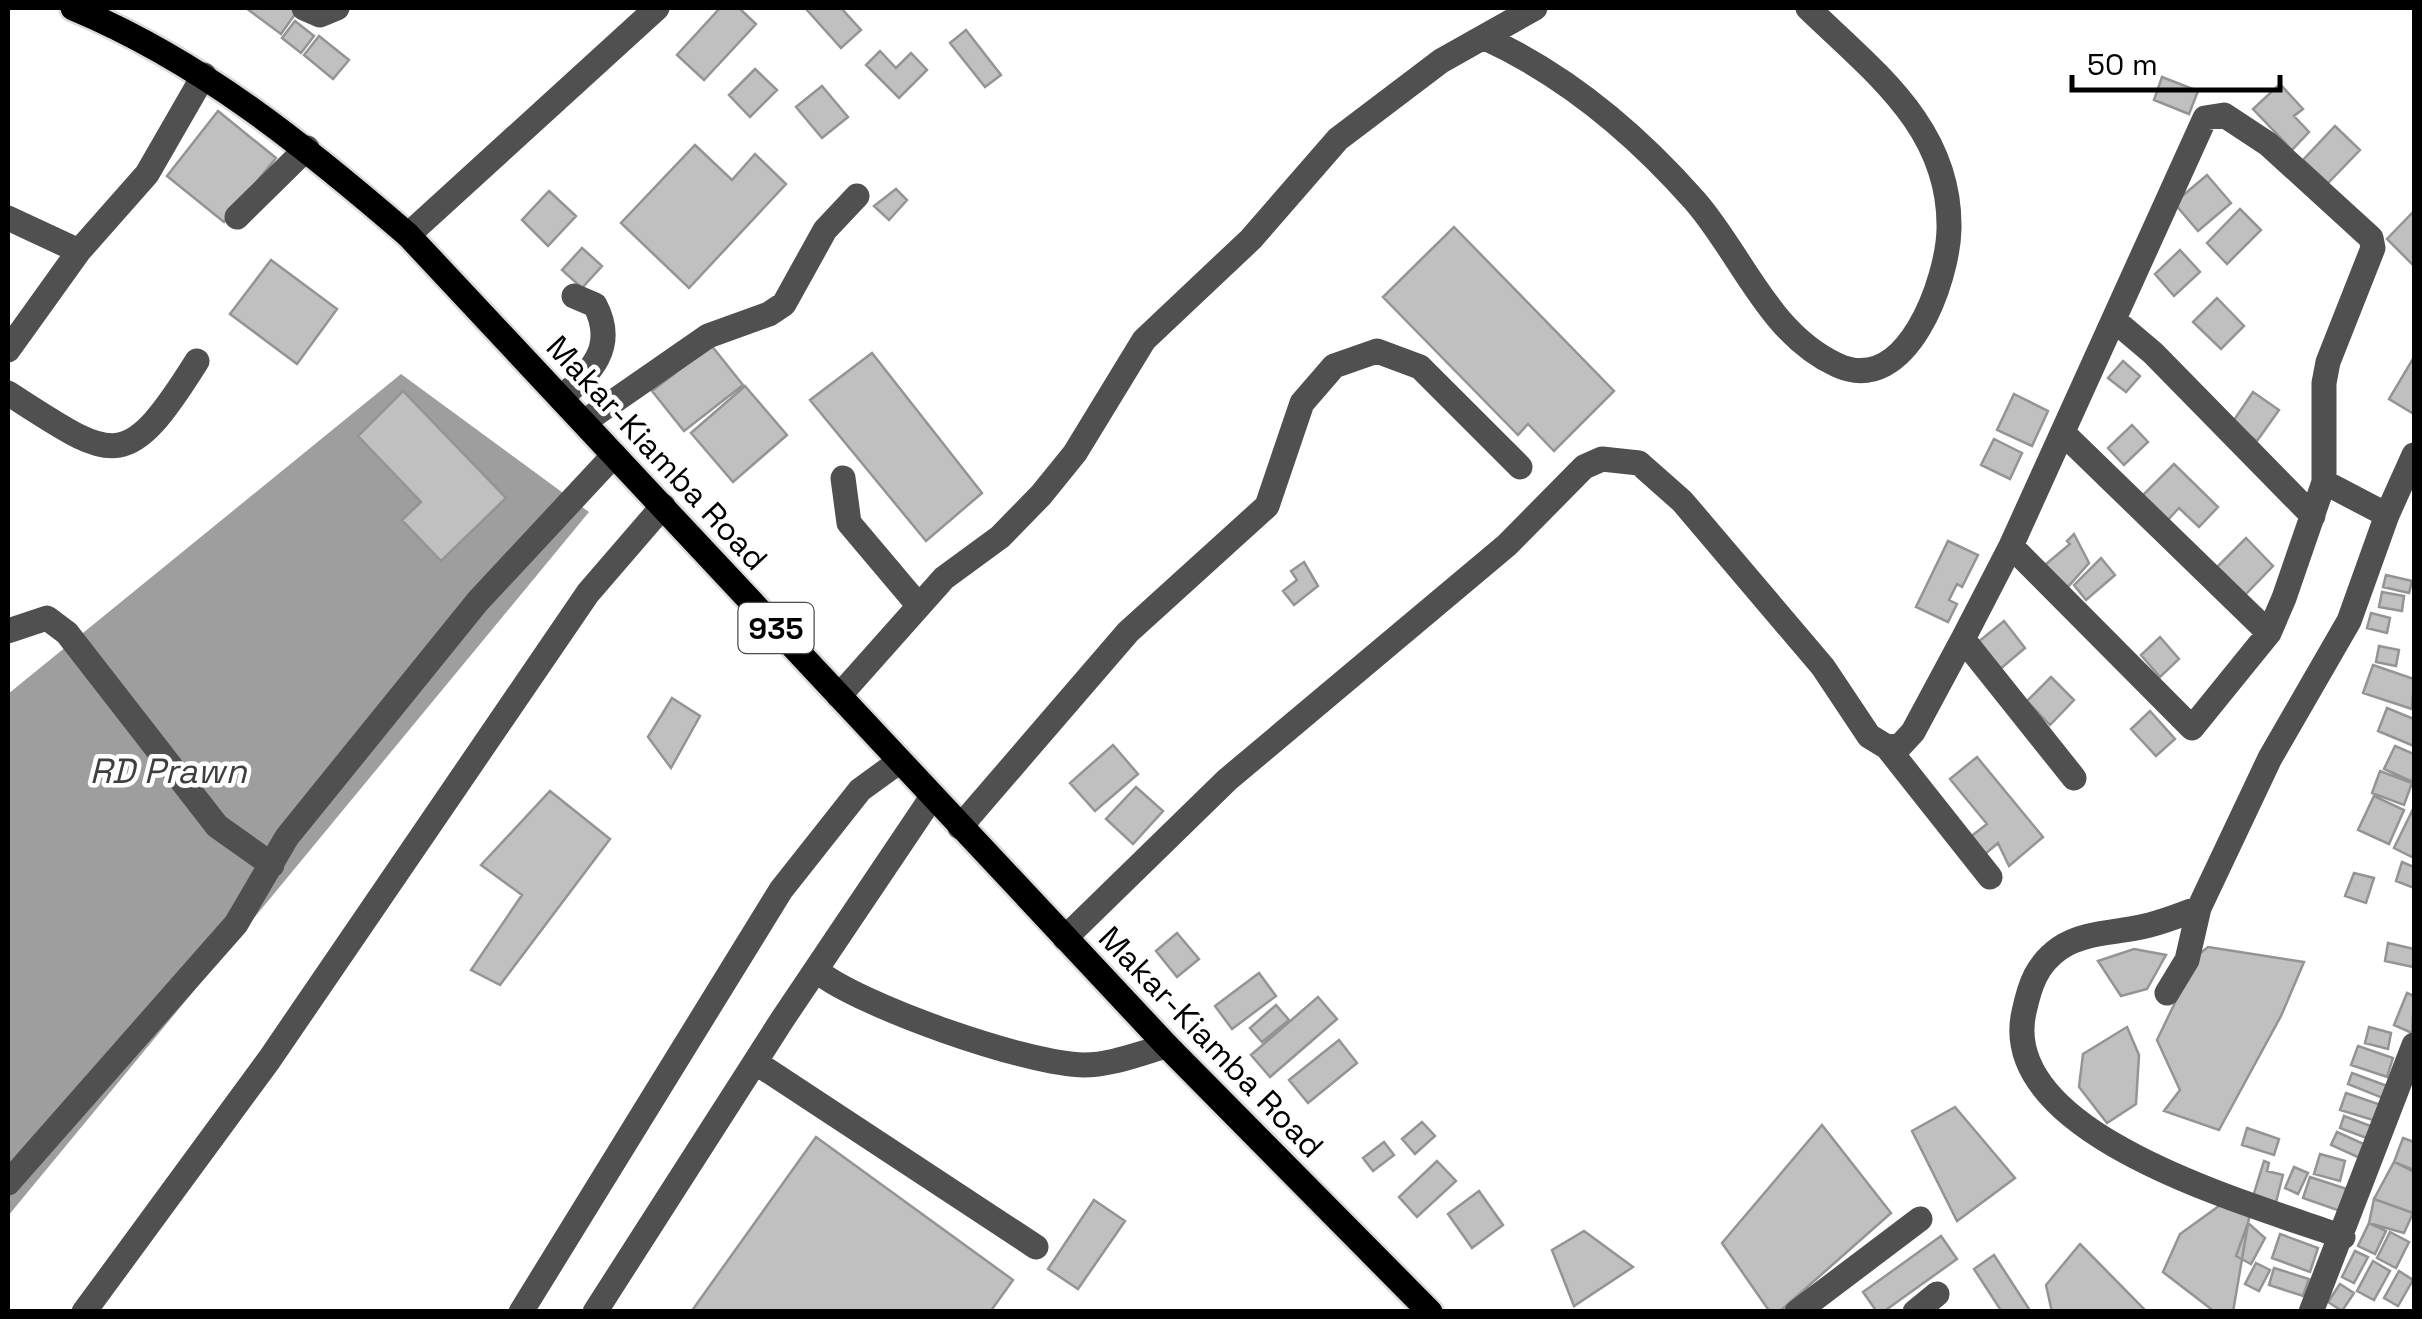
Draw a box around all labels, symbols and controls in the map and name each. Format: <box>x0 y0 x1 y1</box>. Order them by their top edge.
scale bar <box>2072 30 2280 92</box>
text: 50 m <box>2087 45 2158 84</box>
street label: Makar-Kiamba Road <box>538 327 776 579</box>
road number: 935 <box>738 603 814 653</box>
water label: RD Prawn <box>89 749 247 793</box>
street label: Makar-Kiamba Road <box>1090 918 1332 1166</box>

